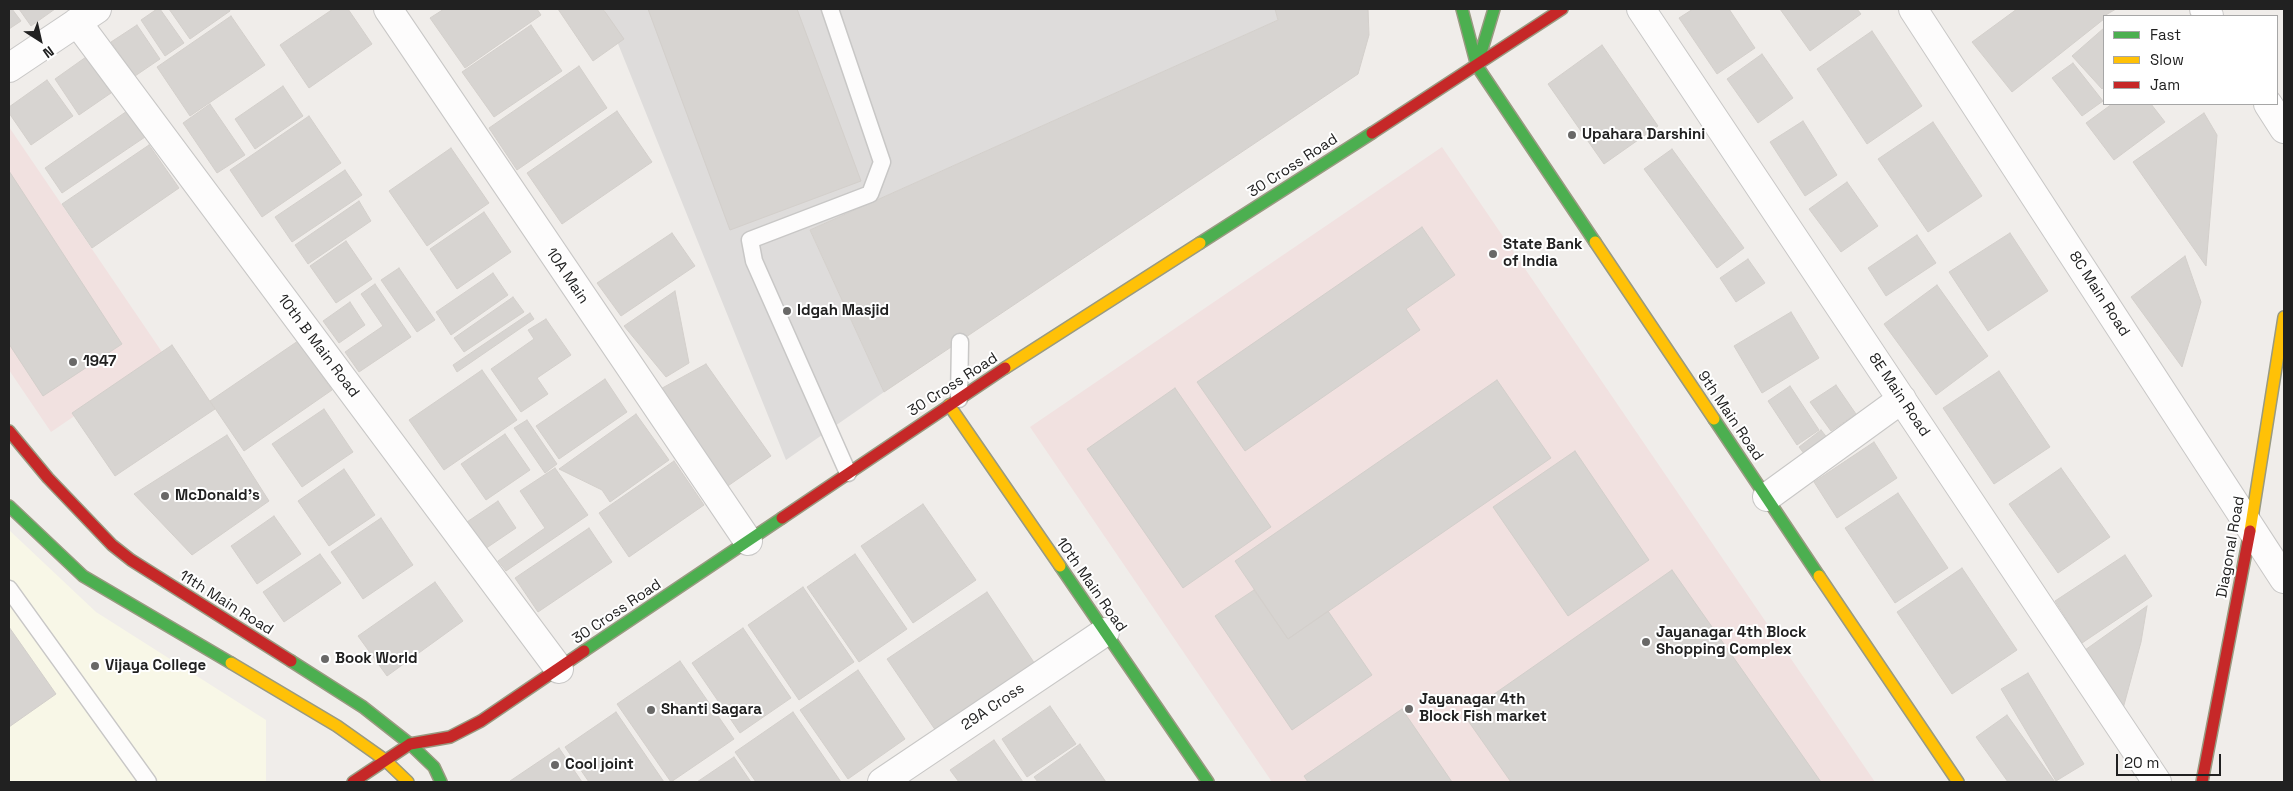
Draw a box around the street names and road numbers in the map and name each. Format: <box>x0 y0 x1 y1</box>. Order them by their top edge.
street label: 30 Cross Road <box>1245 130 1341 202</box>
street label: 10A Main <box>542 245 592 307</box>
street label: 8C Main Road <box>2065 248 2133 340</box>
street label: 10th B Main Road <box>273 291 363 401</box>
street label: 30 Cross Road <box>905 349 1001 421</box>
street label: 8E Main Road <box>1864 350 1934 440</box>
street label: 9th Main Road <box>1693 368 1767 464</box>
street label: Diagonal Road <box>2213 495 2249 599</box>
street label: 10th Main Road <box>1052 534 1130 636</box>
street label: 11th Main Road <box>176 567 276 639</box>
street label: 30 Cross Road <box>569 576 665 648</box>
street label: 29A Cross <box>958 680 1028 734</box>

